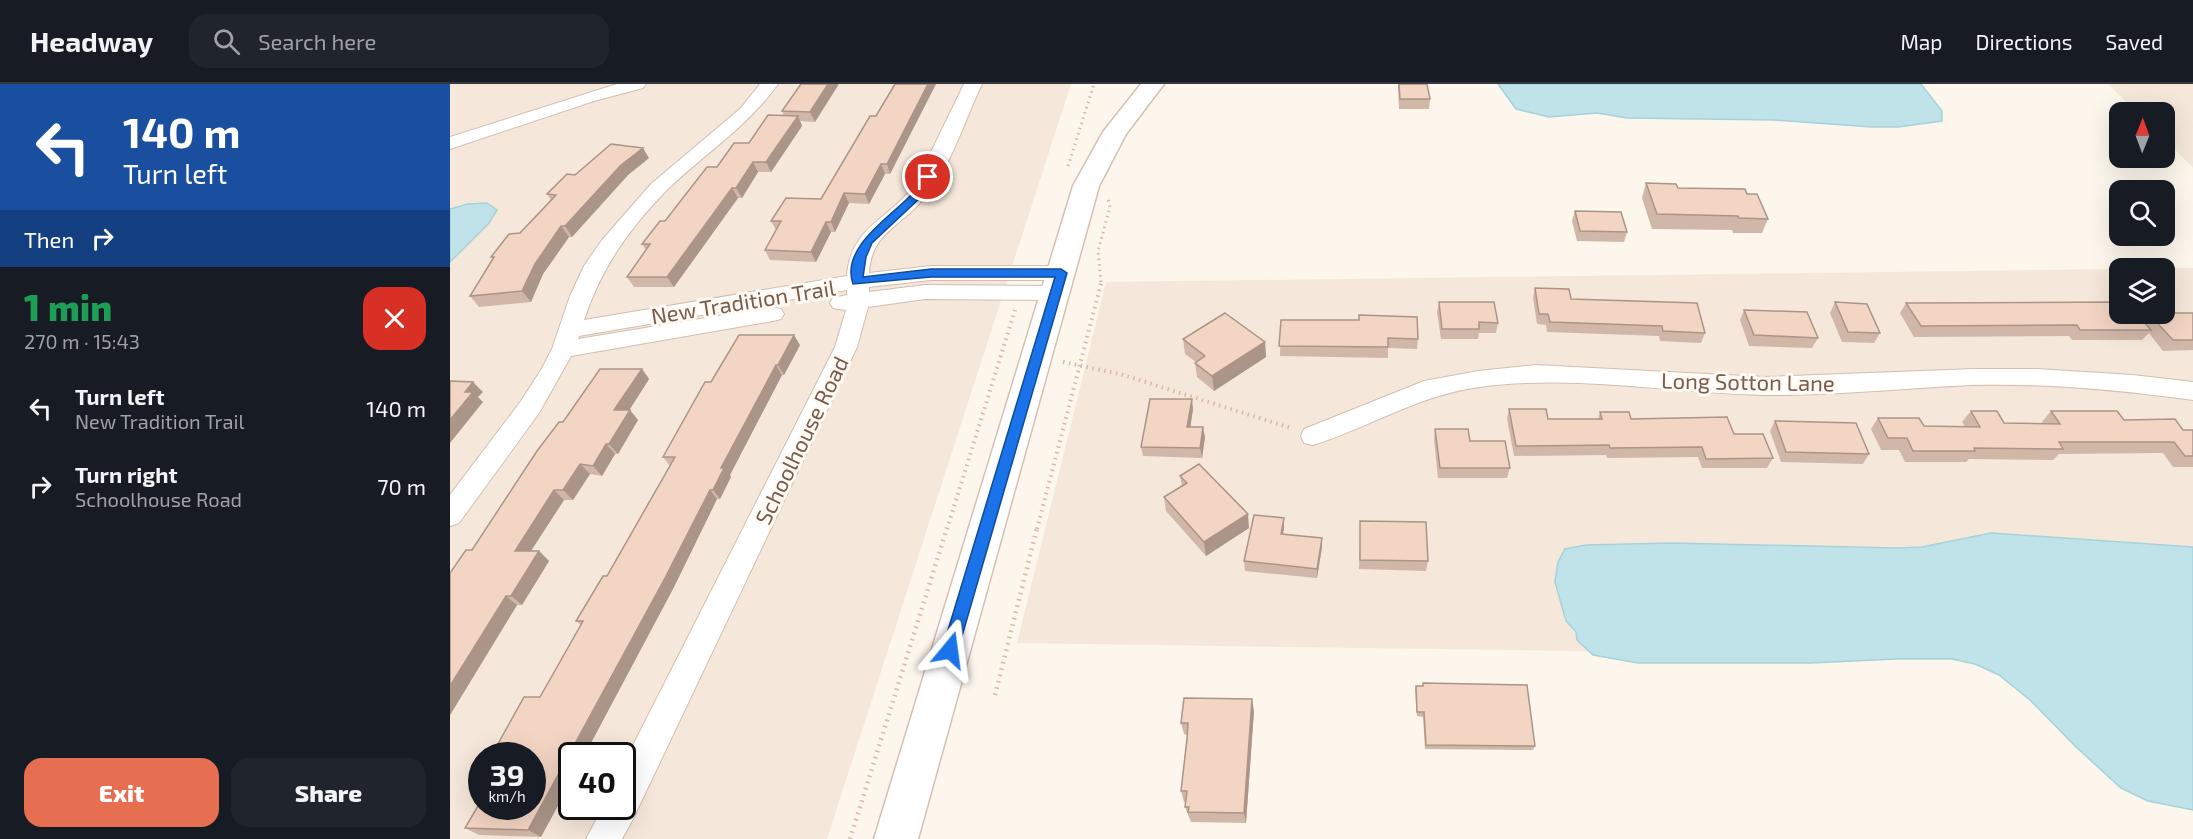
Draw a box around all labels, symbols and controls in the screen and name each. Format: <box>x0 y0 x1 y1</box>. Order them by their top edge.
search box <box>189 14 609 68</box>
text: Headway <box>30 24 153 58</box>
icon: search <box>210 25 243 58</box>
text: Search here <box>258 28 376 54</box>
text: Map <box>1900 29 1943 54</box>
text: Directions <box>1976 29 2072 54</box>
text: Saved <box>2105 29 2163 54</box>
north arrow <box>2109 102 2175 168</box>
map controls <box>2109 102 2175 324</box>
text: 140 m <box>123 106 240 156</box>
icon: left <box>24 108 102 186</box>
pin <box>902 151 953 202</box>
text: Turn left <box>123 157 227 189</box>
icon: arrive <box>911 160 944 193</box>
button: search <box>2109 180 2175 246</box>
icon: right <box>86 222 119 255</box>
text: Then <box>24 226 74 252</box>
button: layers <box>2109 258 2175 324</box>
street label: New Tradition Trail <box>649 274 837 328</box>
text: 1 min <box>24 285 112 328</box>
button: close <box>363 287 426 350</box>
text: 270 m · 15:43 <box>24 329 140 353</box>
street label: Schoolhouse Road <box>749 352 853 528</box>
street label: Long Sotton Lane <box>1661 366 1835 396</box>
text: Turn left <box>75 383 164 409</box>
icon: left <box>24 392 57 425</box>
text: 140 m <box>366 395 426 421</box>
text: New Tradition Trail <box>75 409 244 433</box>
text: Turn right <box>75 461 177 487</box>
icon: right <box>24 470 57 503</box>
text: 70 m <box>377 473 426 499</box>
text: Schoolhouse Road <box>75 487 242 511</box>
position arrow <box>918 618 982 682</box>
speed limit sign: 40 <box>558 742 636 820</box>
text: 39 <box>490 756 524 792</box>
button: Exit <box>24 758 219 827</box>
button: Share <box>231 758 426 827</box>
text: km/h <box>488 787 526 805</box>

